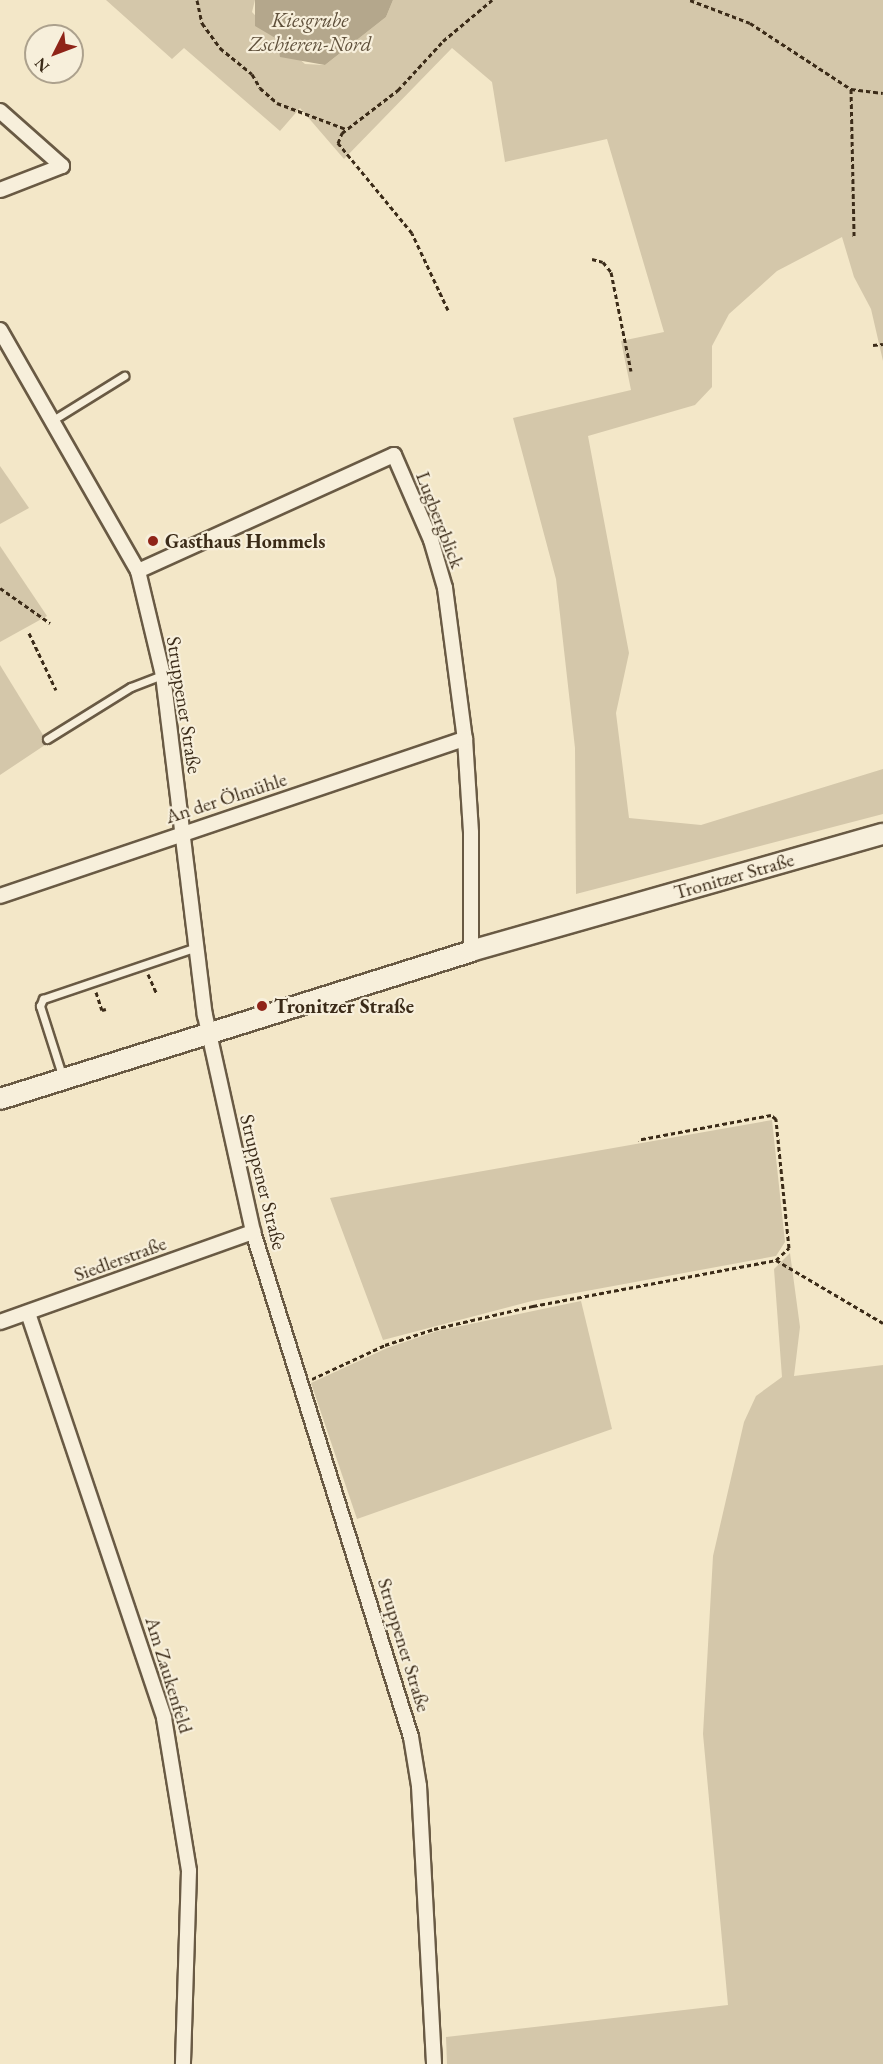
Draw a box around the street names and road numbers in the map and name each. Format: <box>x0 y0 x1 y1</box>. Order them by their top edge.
street label: Lugbergblick <box>411 468 469 572</box>
street label: Struppener Straße <box>161 635 207 775</box>
street label: An der Ölmühle <box>162 767 290 829</box>
street label: Tronitzer Straße <box>671 847 797 905</box>
street label: Struppener Straße <box>235 1112 291 1252</box>
street label: Siedlerstraße <box>71 1231 169 1287</box>
street label: Struppener Straße <box>372 1575 436 1715</box>
street label: Am Zaukenfeld <box>140 1614 198 1736</box>

